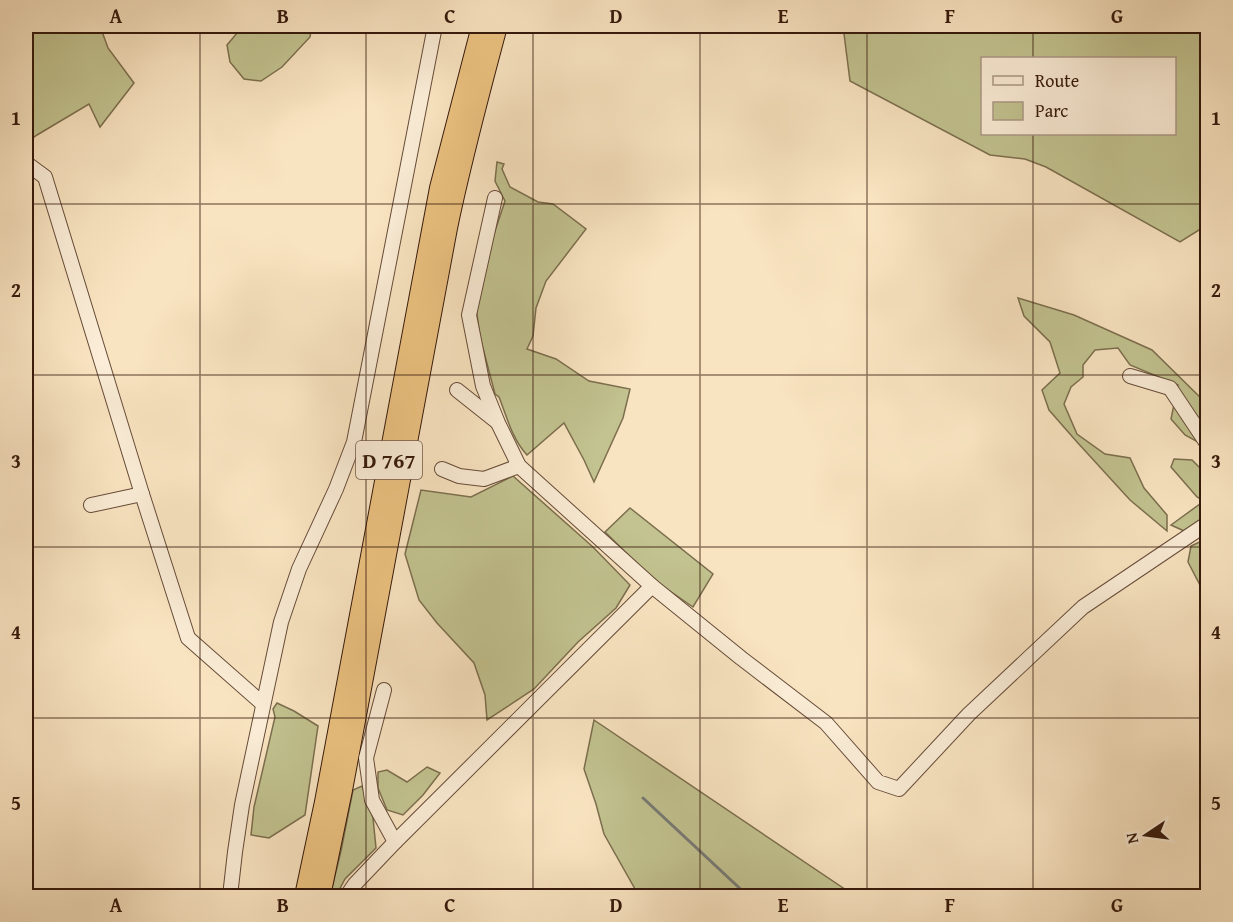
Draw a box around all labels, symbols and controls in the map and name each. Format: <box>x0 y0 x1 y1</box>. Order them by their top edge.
text: A <box>110 1 123 30</box>
text: B <box>277 1 289 30</box>
text: C <box>444 1 456 30</box>
text: D <box>609 1 623 30</box>
text: E <box>778 1 789 30</box>
text: F <box>945 1 955 30</box>
text: G <box>1111 1 1123 30</box>
legend <box>981 57 1176 135</box>
text: Route <box>1035 67 1079 94</box>
text: Parc <box>1035 97 1068 124</box>
text: 1 <box>11 103 21 132</box>
text: 1 <box>1211 103 1221 132</box>
text: 2 <box>11 275 21 304</box>
text: 2 <box>1211 275 1221 304</box>
road number: D 767 <box>356 441 422 479</box>
text: 3 <box>11 446 21 475</box>
text: 3 <box>1211 446 1221 475</box>
text: 4 <box>11 617 21 646</box>
text: 4 <box>1211 617 1221 646</box>
text: 5 <box>11 788 21 817</box>
text: 5 <box>1211 788 1221 817</box>
north arrow <box>1116 805 1176 865</box>
text: N <box>1118 830 1144 846</box>
text: A <box>110 890 123 919</box>
text: B <box>277 890 289 919</box>
text: C <box>444 890 456 919</box>
text: D <box>609 890 623 919</box>
text: E <box>778 890 789 919</box>
text: F <box>945 890 955 919</box>
text: G <box>1111 890 1123 919</box>

